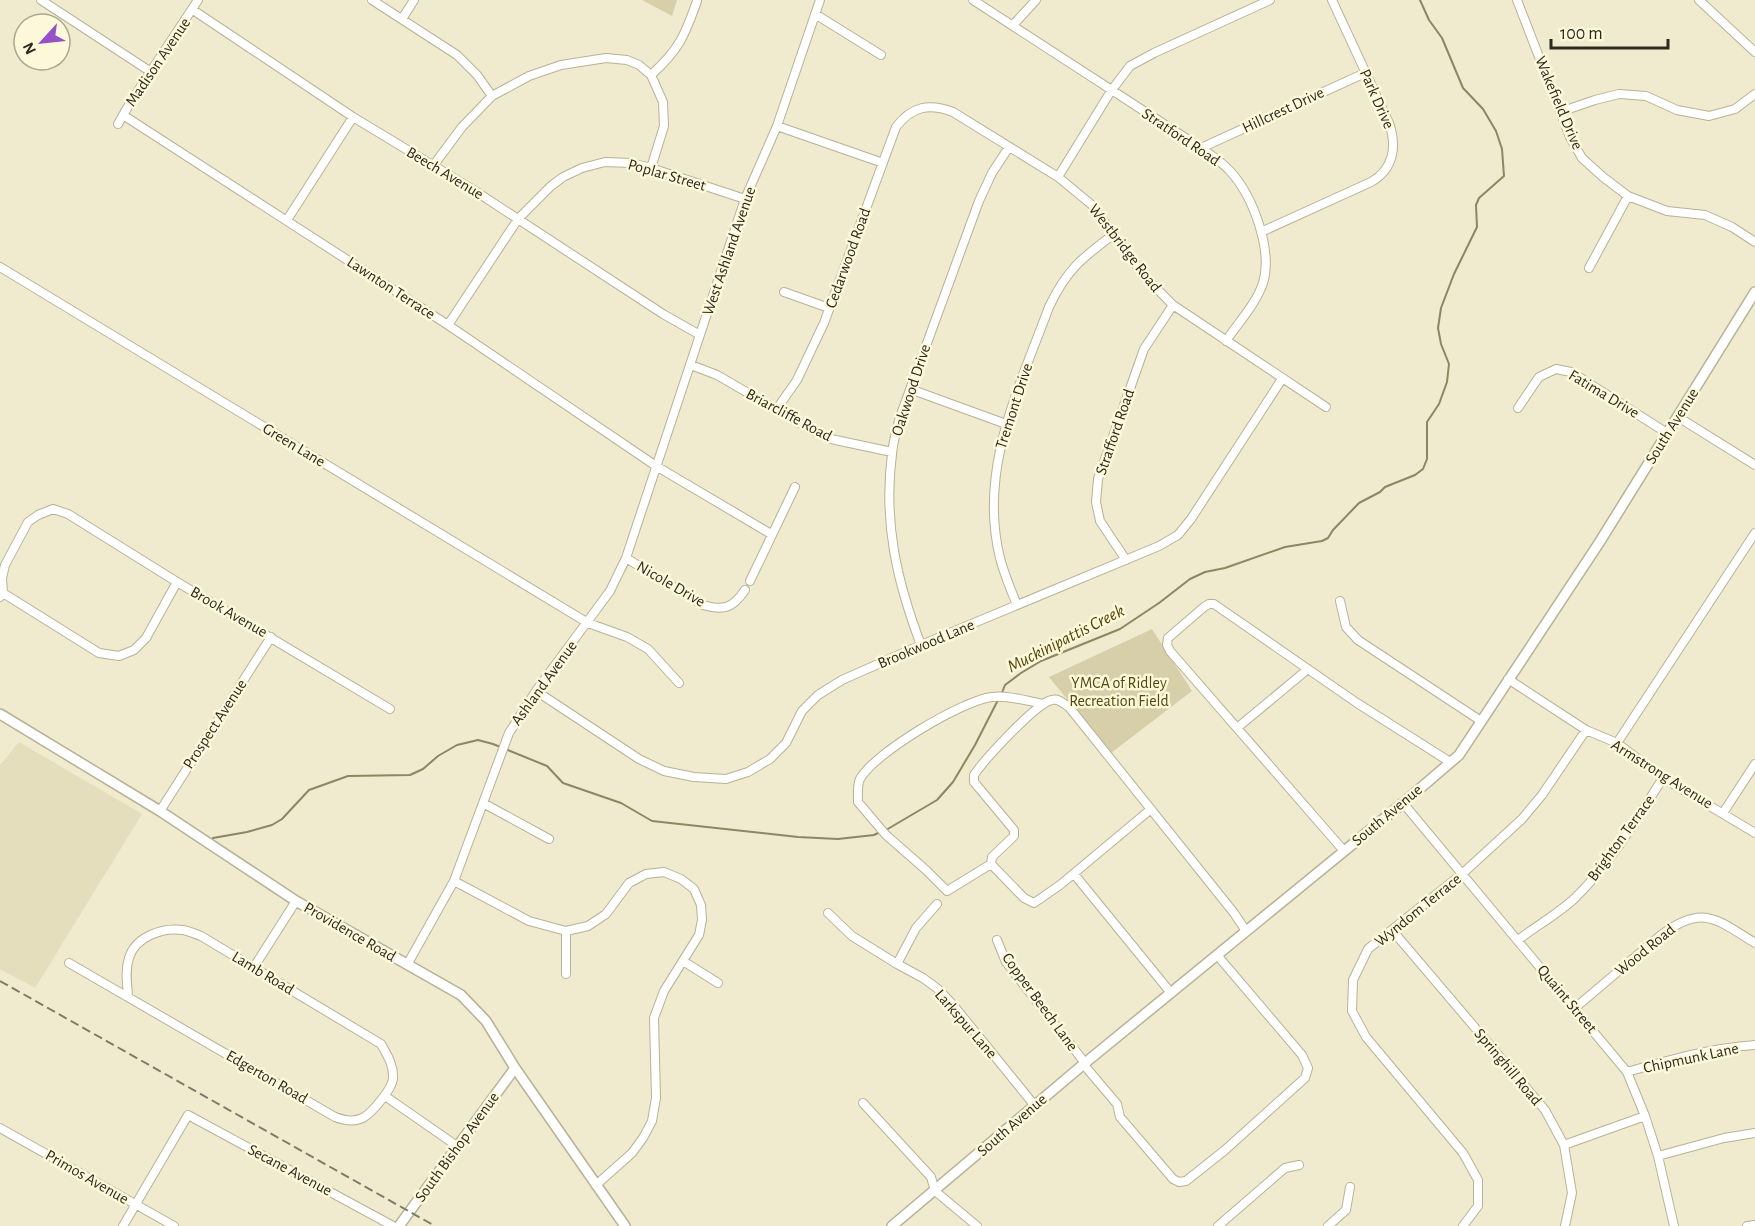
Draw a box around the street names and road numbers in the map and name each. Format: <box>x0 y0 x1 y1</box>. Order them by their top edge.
street label: Madison Avenue <box>123 15 193 109</box>
street label: Wakefield Drive <box>1532 54 1586 152</box>
street label: Park Drive <box>1357 67 1397 131</box>
street label: Hillcrest Drive <box>1240 84 1326 136</box>
street label: Stratford Road <box>1139 105 1223 169</box>
street label: Beech Avenue <box>404 144 486 202</box>
street label: Poplar Street <box>626 156 708 194</box>
street label: West Ashland Avenue <box>699 185 759 317</box>
street label: Westbridge Road <box>1086 201 1164 295</box>
street label: Cedarwood Road <box>822 206 874 310</box>
street label: Lawnton Terrace <box>344 254 438 322</box>
street label: Oakwood Drive <box>889 342 933 438</box>
street label: Tremont Drive <box>993 361 1035 451</box>
street label: Fatima Drive <box>1566 367 1642 421</box>
street label: South Avenue <box>1642 385 1702 467</box>
street label: Briarcliffe Road <box>743 386 835 444</box>
street label: Strafford Road <box>1093 387 1137 477</box>
street label: Green Lane <box>260 420 328 470</box>
street label: Nicole Drive <box>634 558 708 610</box>
street label: Brook Avenue <box>188 584 270 640</box>
street label: Brookwood Lane <box>875 616 977 672</box>
street label: Ashland Avenue <box>508 638 580 728</box>
street label: Prospect Avenue <box>180 676 250 772</box>
street label: Armstrong Avenue <box>1608 736 1716 812</box>
street label: South Avenue <box>1349 781 1425 849</box>
street label: Brighton Terrace <box>1584 792 1658 884</box>
street label: Wyndom Terrace <box>1372 871 1465 950</box>
street label: Providence Road <box>301 899 399 965</box>
street label: Wood Road <box>1612 921 1678 979</box>
street label: Lamb Road <box>229 948 297 998</box>
street label: Copper Beech Lane <box>999 950 1081 1054</box>
street label: Quaint Street <box>1533 962 1600 1037</box>
street label: Larkspur Lane <box>932 986 1000 1062</box>
street label: Springhill Road <box>1471 1025 1545 1109</box>
street label: Chipmunk Lane <box>1642 1040 1740 1076</box>
street label: Edgerton Road <box>224 1047 310 1107</box>
street label: South Bishop Avenue <box>412 1089 502 1205</box>
street label: South Avenue <box>974 1091 1050 1159</box>
street label: Secane Avenue <box>245 1141 335 1199</box>
street label: Primos Avenue <box>43 1147 131 1207</box>

